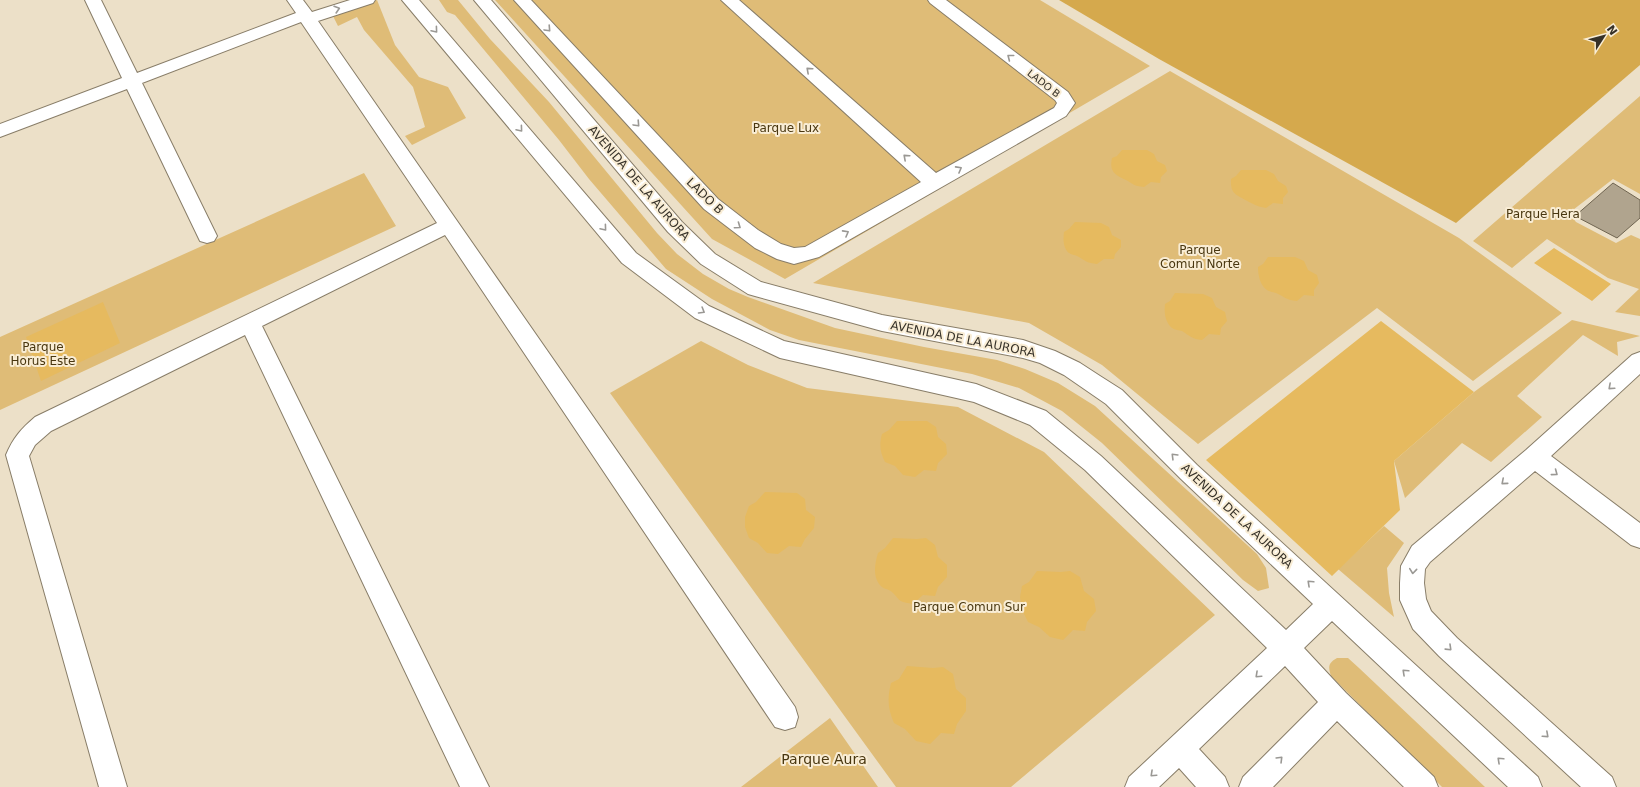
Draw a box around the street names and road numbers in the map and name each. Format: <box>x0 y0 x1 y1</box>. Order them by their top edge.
street label: LADO B <box>1025 67 1062 100</box>
street label: AVENIDA DE LA AURORA <box>585 123 693 244</box>
street label: LADO B <box>684 175 726 217</box>
street label: AVENIDA DE LA AURORA <box>889 318 1037 360</box>
street label: AVENIDA DE LA AURORA <box>1178 461 1296 572</box>

